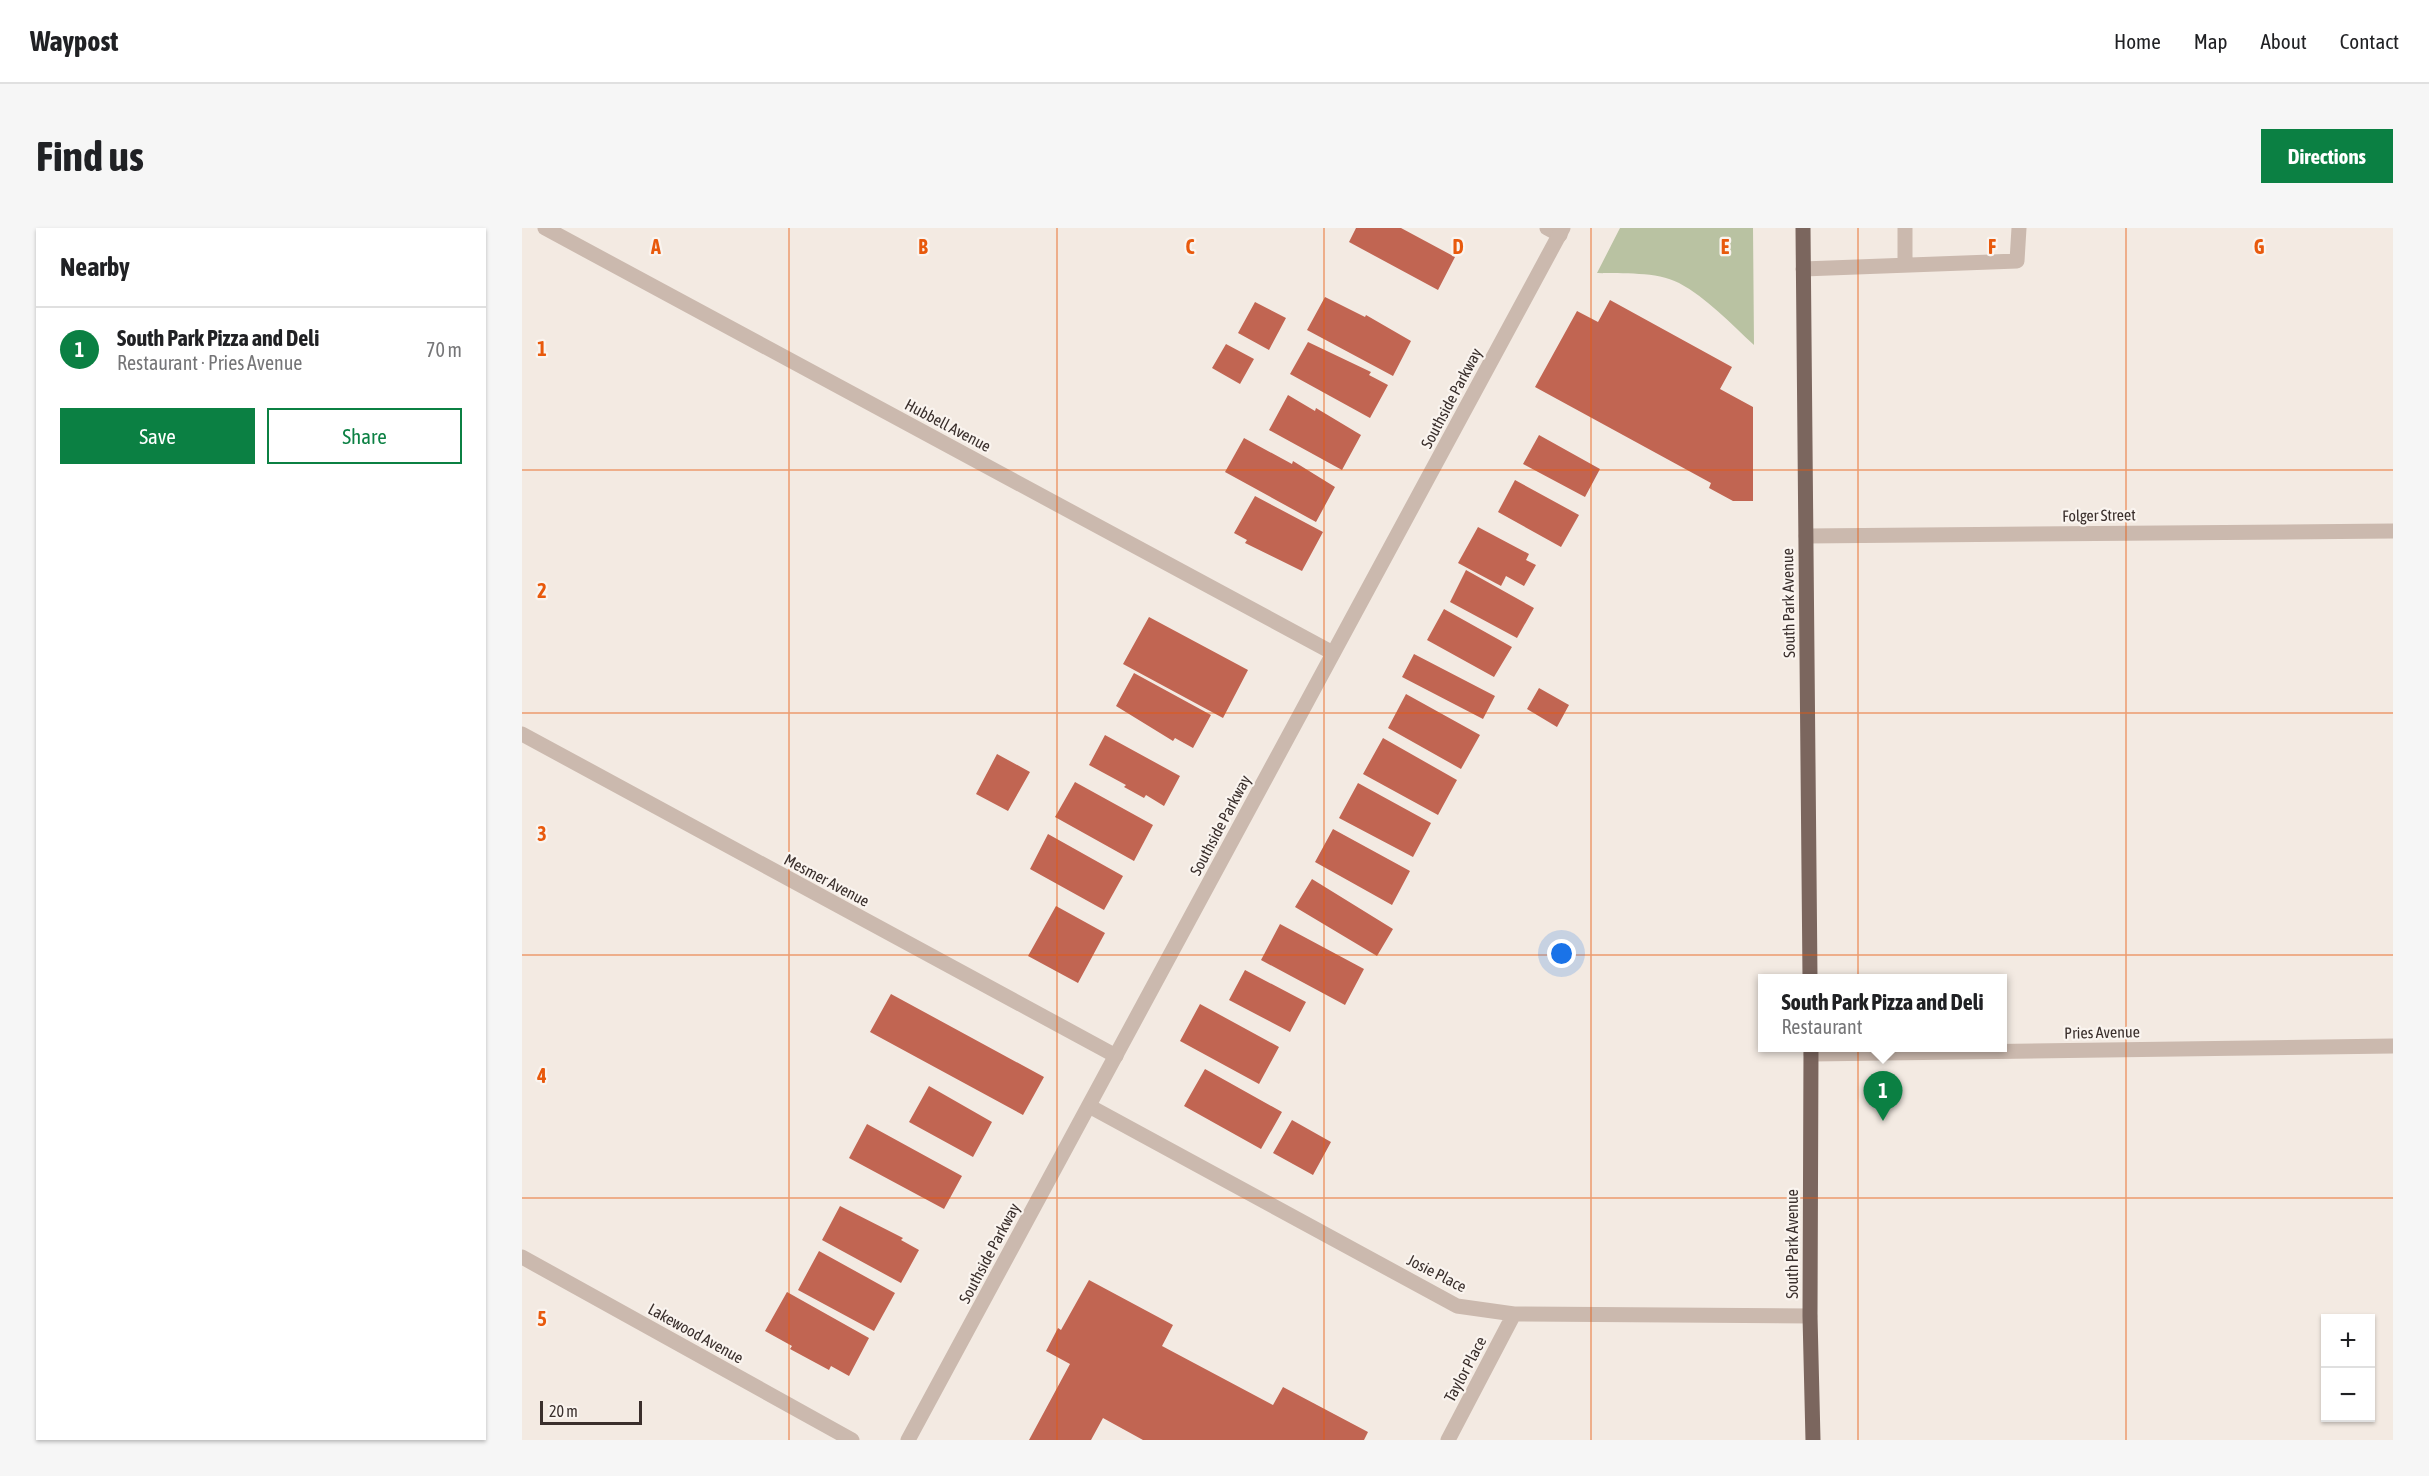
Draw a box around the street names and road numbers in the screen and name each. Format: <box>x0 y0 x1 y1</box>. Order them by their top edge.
street label: Southside Parkway <box>1417 344 1486 452</box>
street label: Hubbell Avenue <box>902 395 994 455</box>
street label: Folger Street <box>2062 505 2136 526</box>
street label: South Park Avenue <box>1778 548 1798 658</box>
street label: Southside Parkway <box>1186 771 1255 879</box>
street label: Mesmer Avenue <box>781 850 873 910</box>
street label: Pries Avenue <box>2064 1022 2140 1042</box>
street label: South Park Avenue <box>1783 1189 1801 1299</box>
street label: Southside Parkway <box>955 1199 1024 1307</box>
street label: Josie Place <box>1404 1250 1470 1296</box>
street label: Lakewood Avenue <box>645 1299 747 1367</box>
street label: Taylor Place <box>1440 1333 1491 1405</box>

